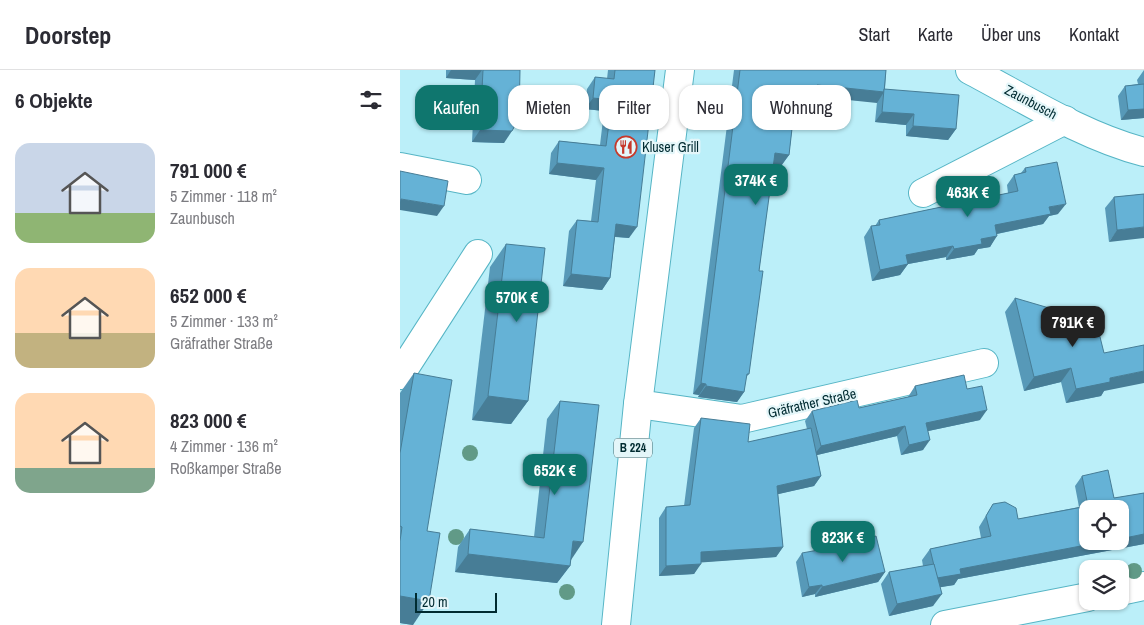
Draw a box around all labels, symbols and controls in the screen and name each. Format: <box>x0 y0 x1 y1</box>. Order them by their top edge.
text: Doorstep <box>25 19 111 51</box>
text: Start <box>859 22 890 47</box>
text: Karte <box>918 22 953 47</box>
text: Über uns <box>981 22 1041 47</box>
text: Kontakt <box>1069 22 1119 47</box>
street label: Zaunbusch <box>1002 81 1060 123</box>
chip: Kaufen <box>415 85 498 130</box>
chip: Mieten <box>508 85 589 130</box>
chip: Filter <box>599 85 669 130</box>
chip: Neu <box>679 85 742 130</box>
chip: Wohnung <box>752 85 851 130</box>
text: 6 Objekte <box>15 86 93 115</box>
icon: filters <box>357 86 385 114</box>
restaurant icon: Kluser Grill <box>614 135 638 159</box>
place label: Kluser Grill <box>642 138 699 156</box>
text: 791 000 € <box>170 156 247 185</box>
icon: home <box>55 163 115 223</box>
pin: 374K € <box>715 164 797 206</box>
text: 374K € <box>735 169 777 191</box>
pin: 463K € <box>927 176 1009 218</box>
text: 463K € <box>947 181 989 203</box>
text: 5 Zimmer · 118 m² <box>170 185 277 207</box>
text: Zaunbusch <box>170 207 235 229</box>
pin: 570K € <box>476 280 558 323</box>
text: 652 000 € <box>170 281 247 310</box>
text: 570K € <box>496 286 538 308</box>
icon: home <box>55 288 115 348</box>
pin: 791K € <box>1032 306 1114 348</box>
text: 5 Zimmer · 133 m² <box>170 310 278 332</box>
text: 791K € <box>1052 311 1094 333</box>
text: Gräfrather Straße <box>170 332 273 354</box>
street label: Gräfrather Straße <box>766 384 858 422</box>
text: 823 000 € <box>170 406 247 435</box>
icon: home <box>55 413 115 473</box>
text: 4 Zimmer · 136 m² <box>170 435 278 457</box>
road number: B 224 <box>614 438 652 458</box>
pin: 652K € <box>514 454 596 496</box>
text: Roßkamper Straße <box>170 457 282 479</box>
text: 652K € <box>534 459 576 481</box>
map controls <box>1079 500 1129 610</box>
button: locate <box>1079 500 1129 550</box>
pin: 823K € <box>802 520 884 563</box>
text: 823K € <box>822 526 864 548</box>
button: layers <box>1079 560 1129 610</box>
scale bar <box>415 590 498 613</box>
text: 20 m <box>422 593 448 611</box>

